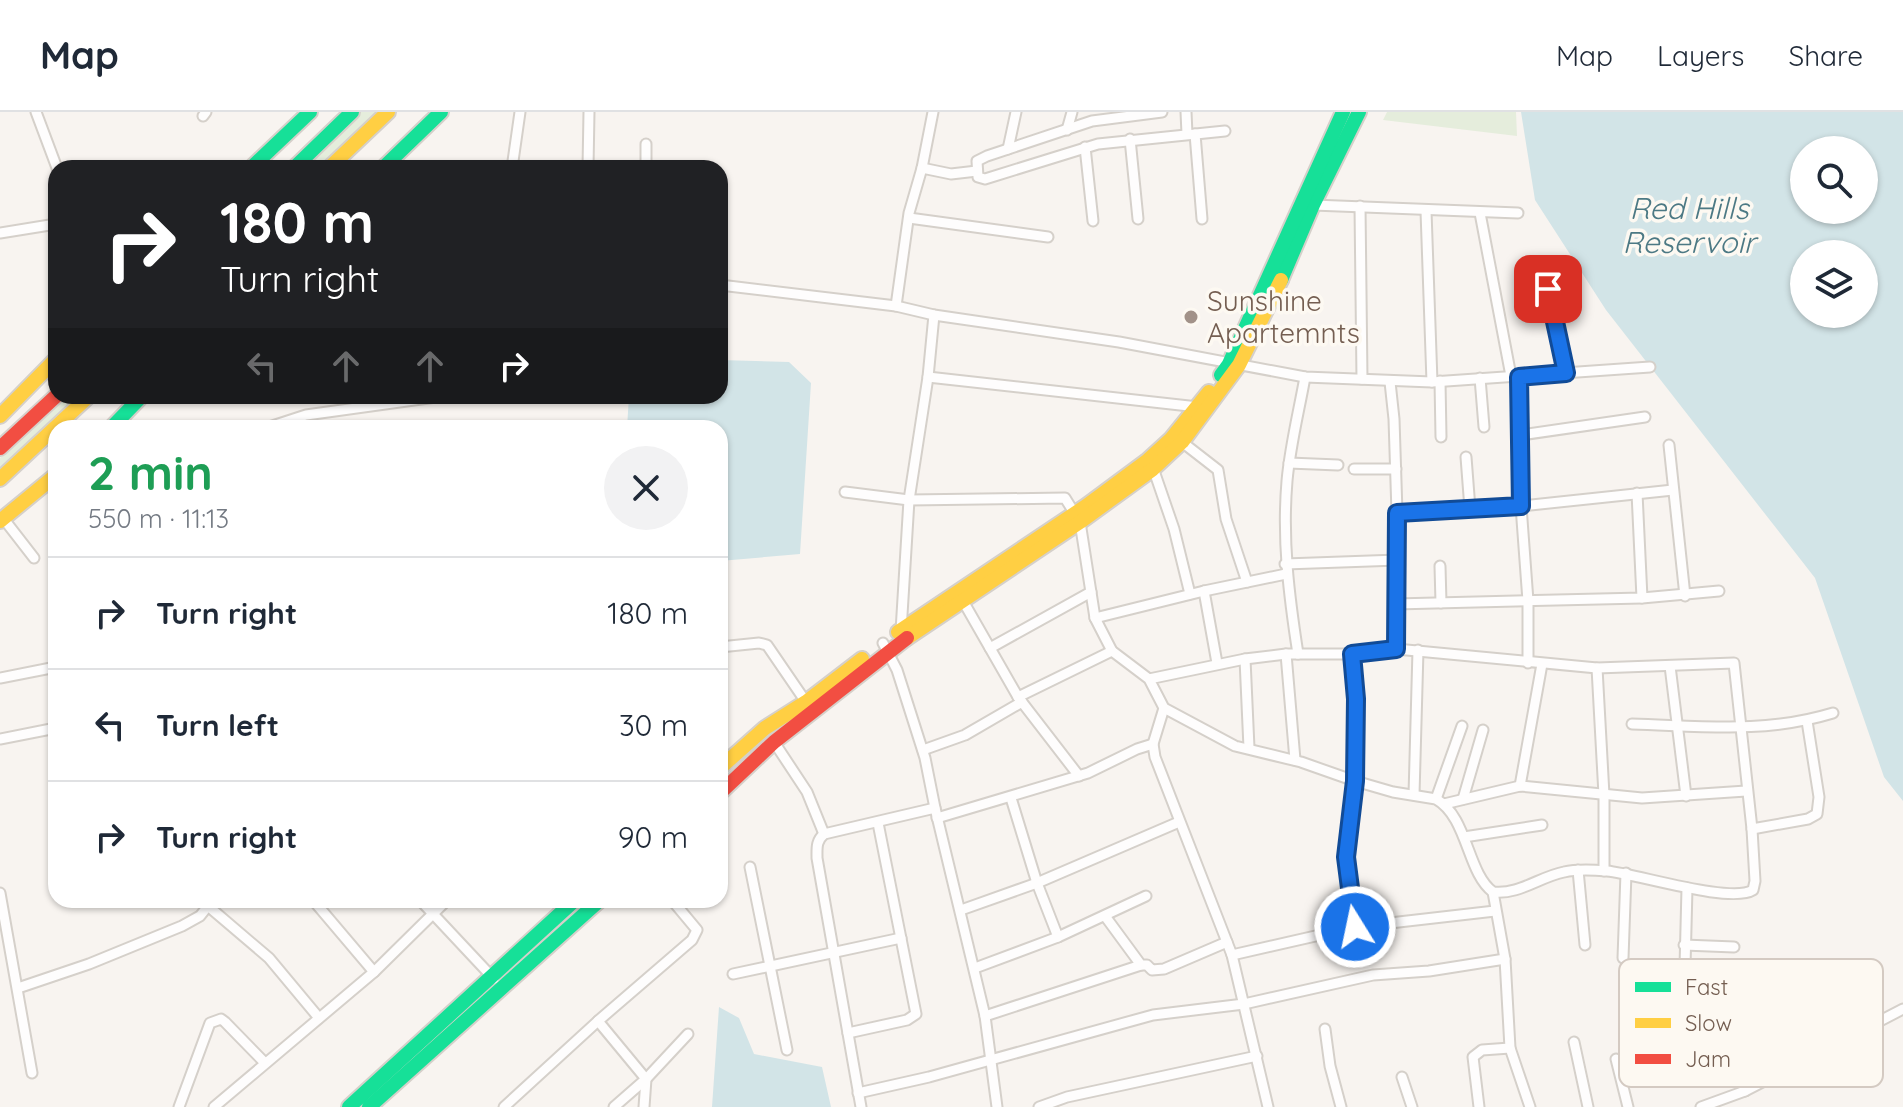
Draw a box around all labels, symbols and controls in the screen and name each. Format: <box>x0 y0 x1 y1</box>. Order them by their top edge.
text: Map <box>40 31 119 79</box>
text: Map <box>1556 38 1613 73</box>
text: Layers <box>1657 38 1744 73</box>
text: Share <box>1788 38 1863 73</box>
map controls <box>1790 136 1878 328</box>
button: search <box>1790 136 1878 224</box>
text: 180 m <box>220 187 374 257</box>
water label: Red Hills Reservoir <box>1623 189 1759 261</box>
icon: right <box>88 192 192 296</box>
button: layers <box>1790 240 1878 328</box>
pin <box>1514 255 1582 323</box>
text: Turn right <box>220 256 379 301</box>
icon: arrive <box>1526 267 1570 311</box>
place label: Sunshine Apartemnts <box>1207 283 1360 350</box>
marker: Sunshine Apartemnts <box>1182 308 1200 326</box>
icon: left <box>240 344 284 388</box>
icon: ahead <box>324 344 368 388</box>
icon: ahead <box>408 344 452 388</box>
icon: right <box>492 344 536 388</box>
text: 2 min <box>88 442 213 502</box>
button: close <box>604 446 688 530</box>
text: 550 m · 11:13 <box>88 502 229 535</box>
icon: right <box>88 591 132 635</box>
text: Turn right <box>156 594 297 632</box>
text: 180 m <box>607 594 688 632</box>
icon: left <box>88 703 132 747</box>
text: Turn left <box>156 706 279 744</box>
text: 30 m <box>619 706 688 744</box>
icon: right <box>88 815 132 859</box>
text: Turn right <box>156 818 297 856</box>
text: 90 m <box>618 818 688 856</box>
position arrow <box>1313 885 1397 969</box>
legend <box>1619 959 1883 1087</box>
text: Fast <box>1685 973 1728 1001</box>
text: Slow <box>1685 1009 1732 1037</box>
text: Jam <box>1685 1045 1731 1073</box>

